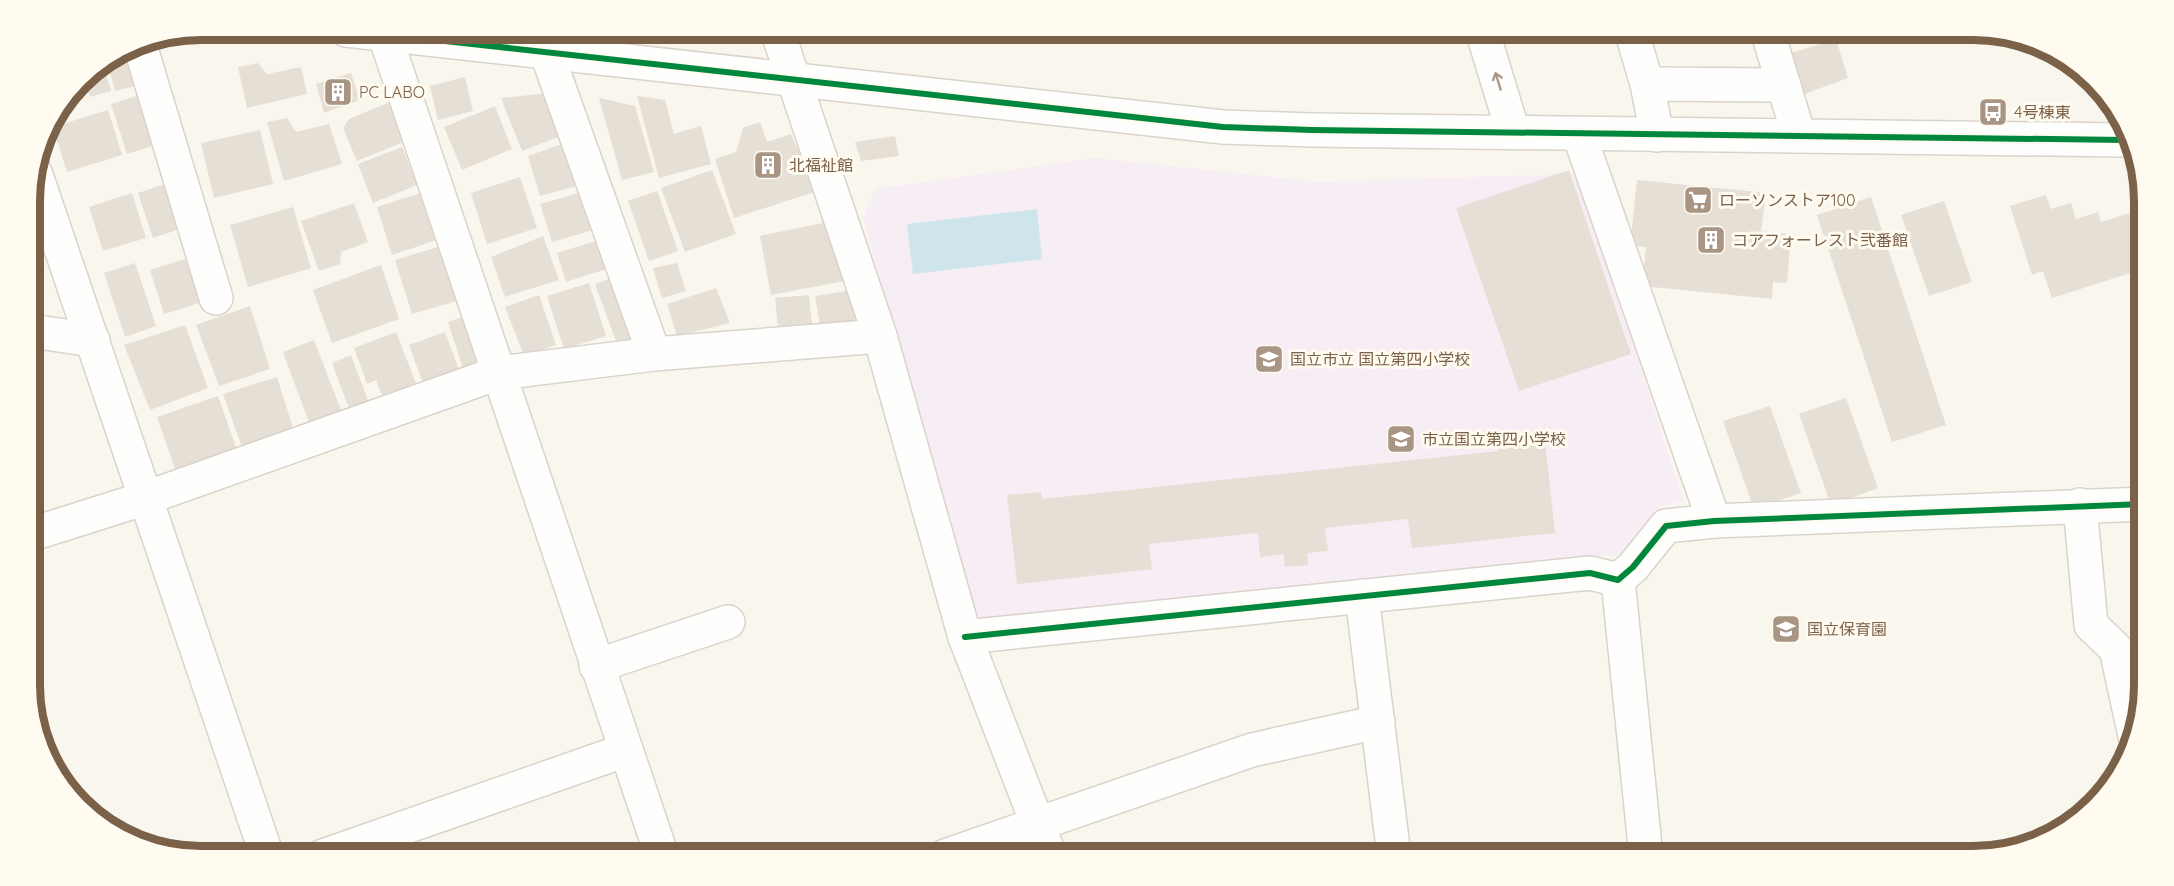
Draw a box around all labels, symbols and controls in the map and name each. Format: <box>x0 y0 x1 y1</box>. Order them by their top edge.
one-way arrow <box>1492 72 1503 91</box>
building icon: PC LABO <box>322 76 354 108</box>
place label: PC LABO <box>359 82 425 102</box>
bus stop icon: 4号棟東 <box>1977 96 2009 128</box>
place label: 4号棟東 <box>2014 102 2070 122</box>
building icon: 北福祉館 <box>752 149 784 181</box>
place label: 北福祉館 <box>789 155 853 175</box>
supermarket icon: ローソンストア100 <box>1682 184 1714 216</box>
place label: ローソンストア100 <box>1719 190 1856 210</box>
building icon: コアフォーレスト弐番館 <box>1695 224 1727 256</box>
place label: コアフォーレスト弐番館 <box>1732 230 1908 250</box>
school or university icon: 国立市立 国立第四小学校 <box>1253 343 1285 375</box>
place label: 国立市立 国立第四小学校 <box>1290 349 1470 369</box>
school or university icon: 市立国立第四小学校 <box>1385 423 1417 455</box>
place label: 市立国立第四小学校 <box>1422 429 1566 449</box>
school or university icon: 国立保育園 <box>1770 613 1802 645</box>
place label: 国立保育園 <box>1807 619 1887 639</box>

